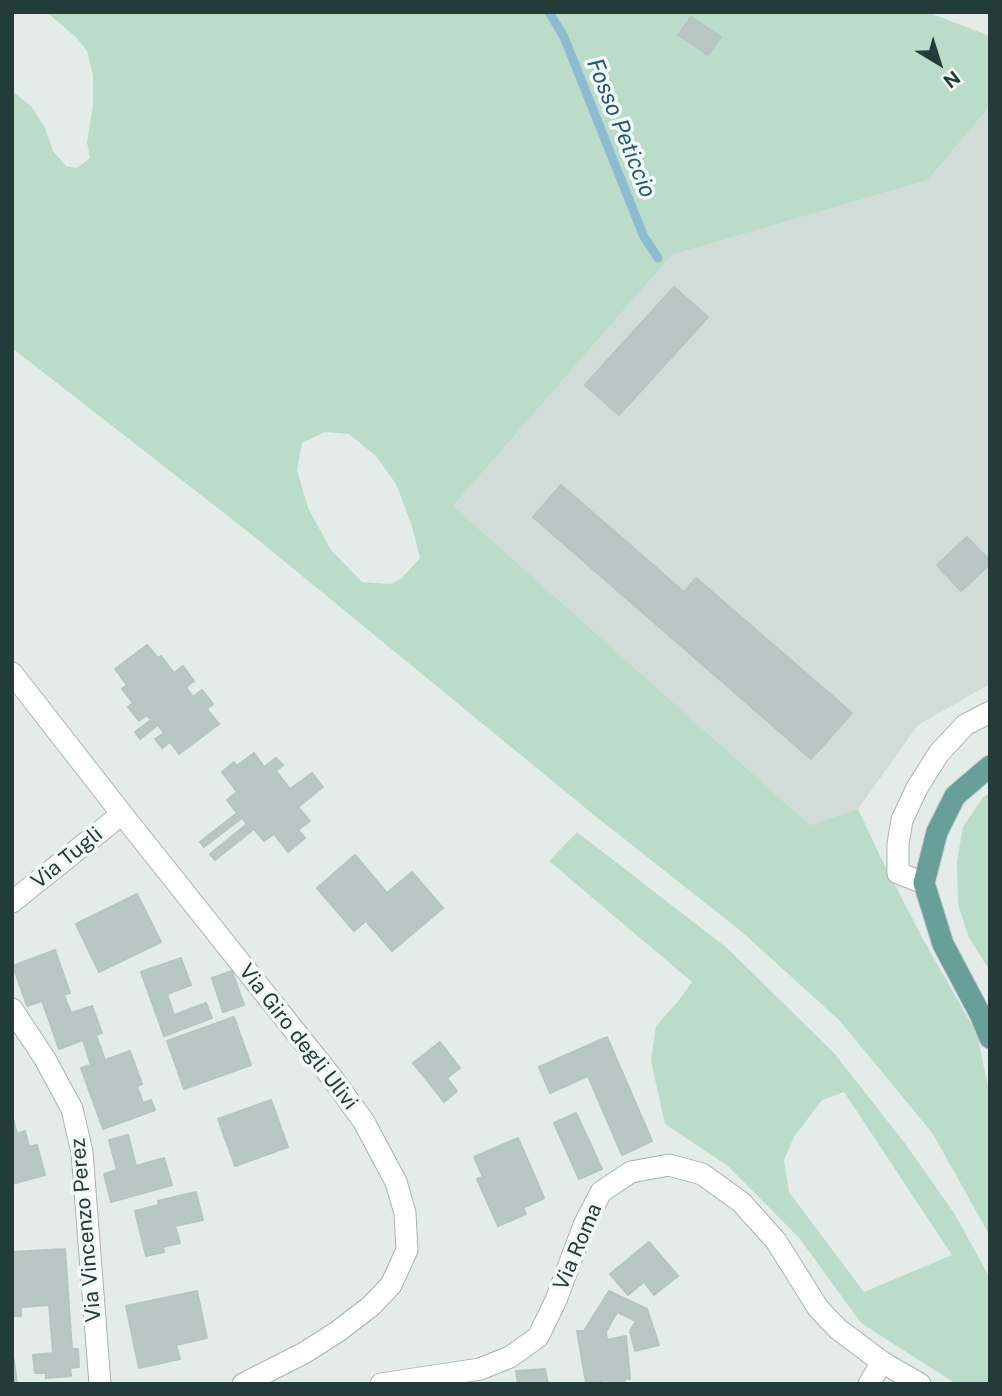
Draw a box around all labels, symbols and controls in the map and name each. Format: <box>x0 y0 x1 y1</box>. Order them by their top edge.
north arrow <box>904 28 974 98</box>
water label: Fosso Peticcio <box>581 54 661 202</box>
text: N <box>939 66 965 93</box>
street label: Via Tugli <box>26 822 108 894</box>
street label: Via Giro degli Ulivi <box>233 959 363 1115</box>
street label: Via Vincenzo Perez <box>65 1137 107 1323</box>
street label: Via Roma <box>549 1200 607 1294</box>

